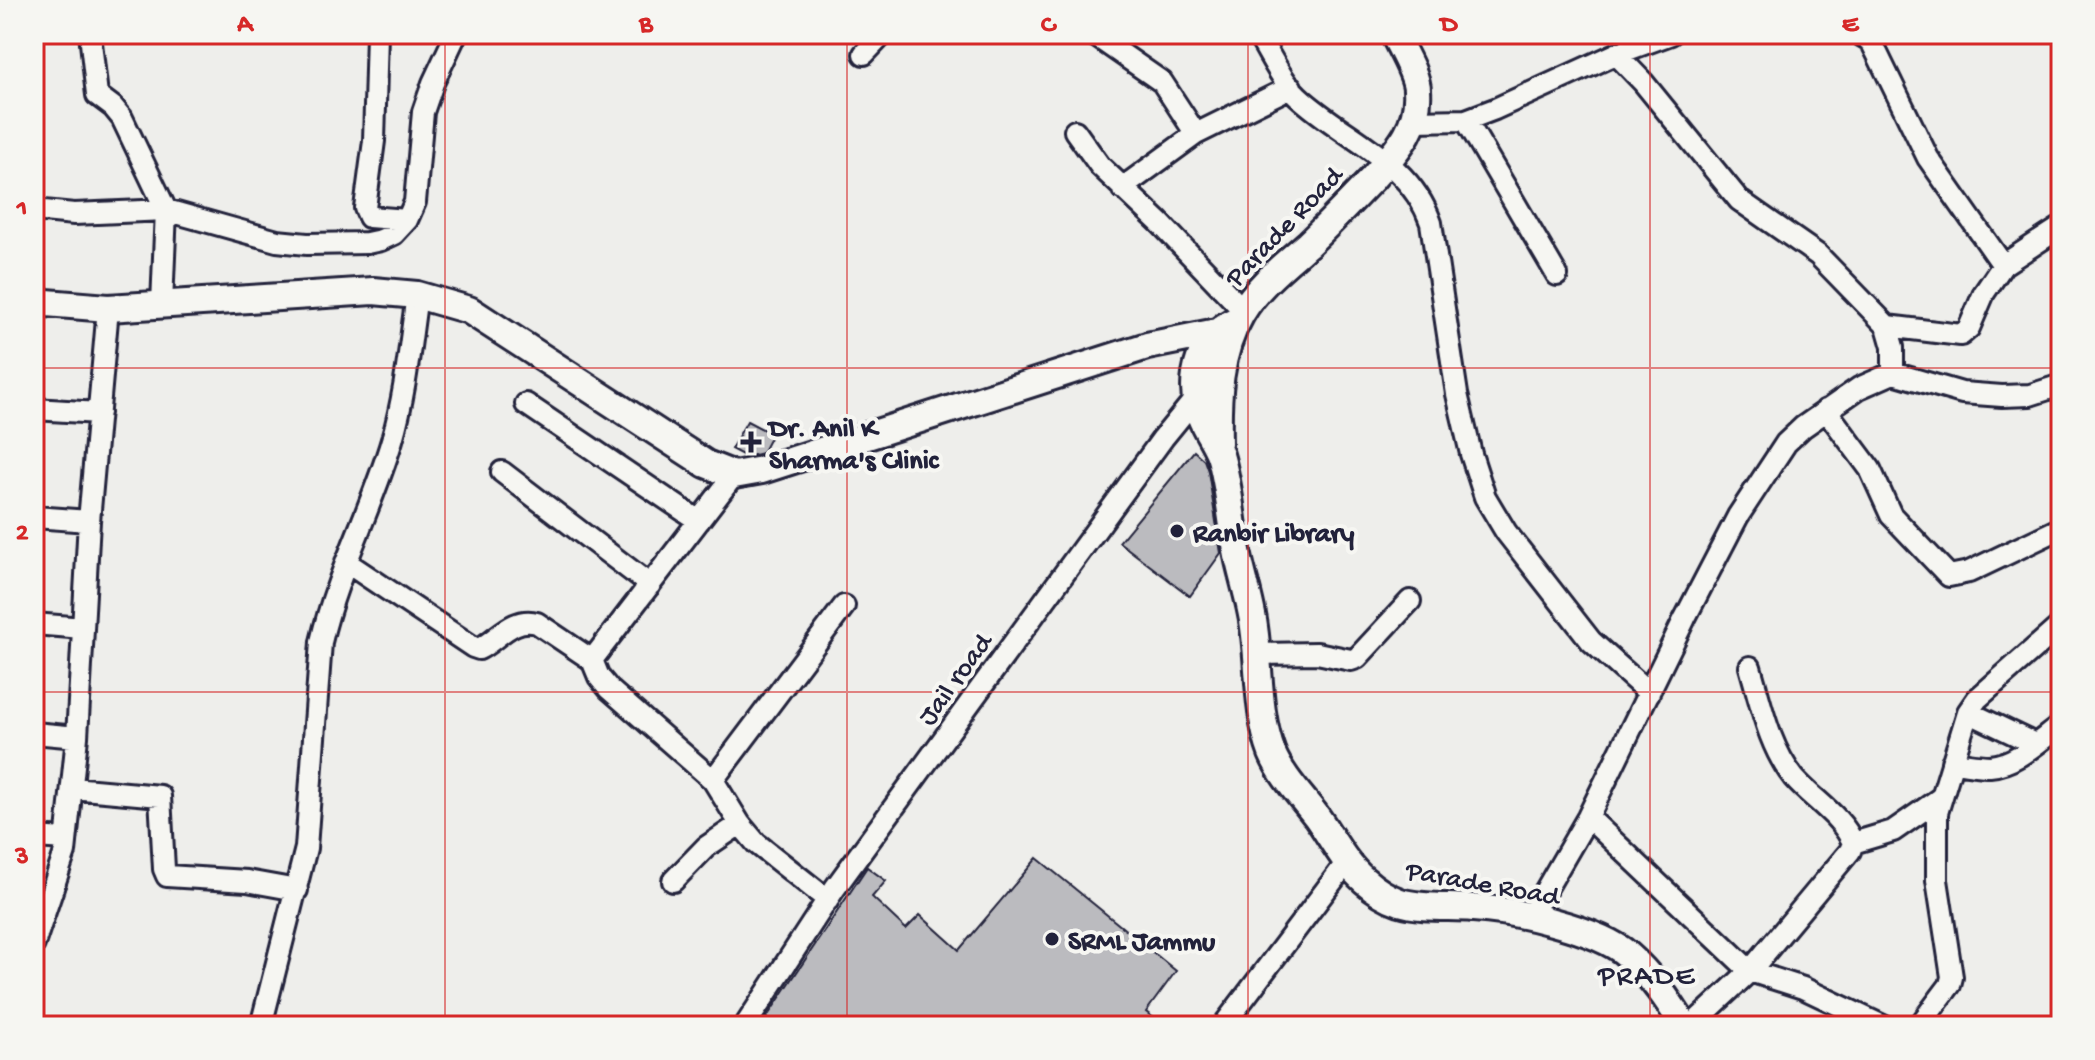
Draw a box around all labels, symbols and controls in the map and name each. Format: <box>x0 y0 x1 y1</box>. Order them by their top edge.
text: A <box>236 11 254 42</box>
text: B <box>638 11 654 42</box>
text: C <box>1041 11 1058 42</box>
text: D <box>1439 11 1459 42</box>
text: E <box>1842 11 1860 42</box>
street label: Parade Road <box>1219 159 1353 296</box>
text: 1 <box>16 195 27 226</box>
place label: Dr. Anil K Sharma's Clinic <box>766 414 940 479</box>
marker: Dr. Anil K Sharma's Clinic <box>740 431 762 453</box>
text: 2 <box>16 519 29 550</box>
place label: Ranbir Library <box>1192 519 1354 552</box>
marker: Ranbir Library <box>1168 522 1186 540</box>
street label: Jail road <box>912 626 1003 733</box>
text: 3 <box>14 843 29 874</box>
street label: Parade Road <box>1402 856 1564 916</box>
place label: SRML Jammu <box>1068 927 1216 960</box>
marker: SRML Jammu <box>1043 930 1061 948</box>
district label: PRADE <box>1597 961 1696 996</box>

